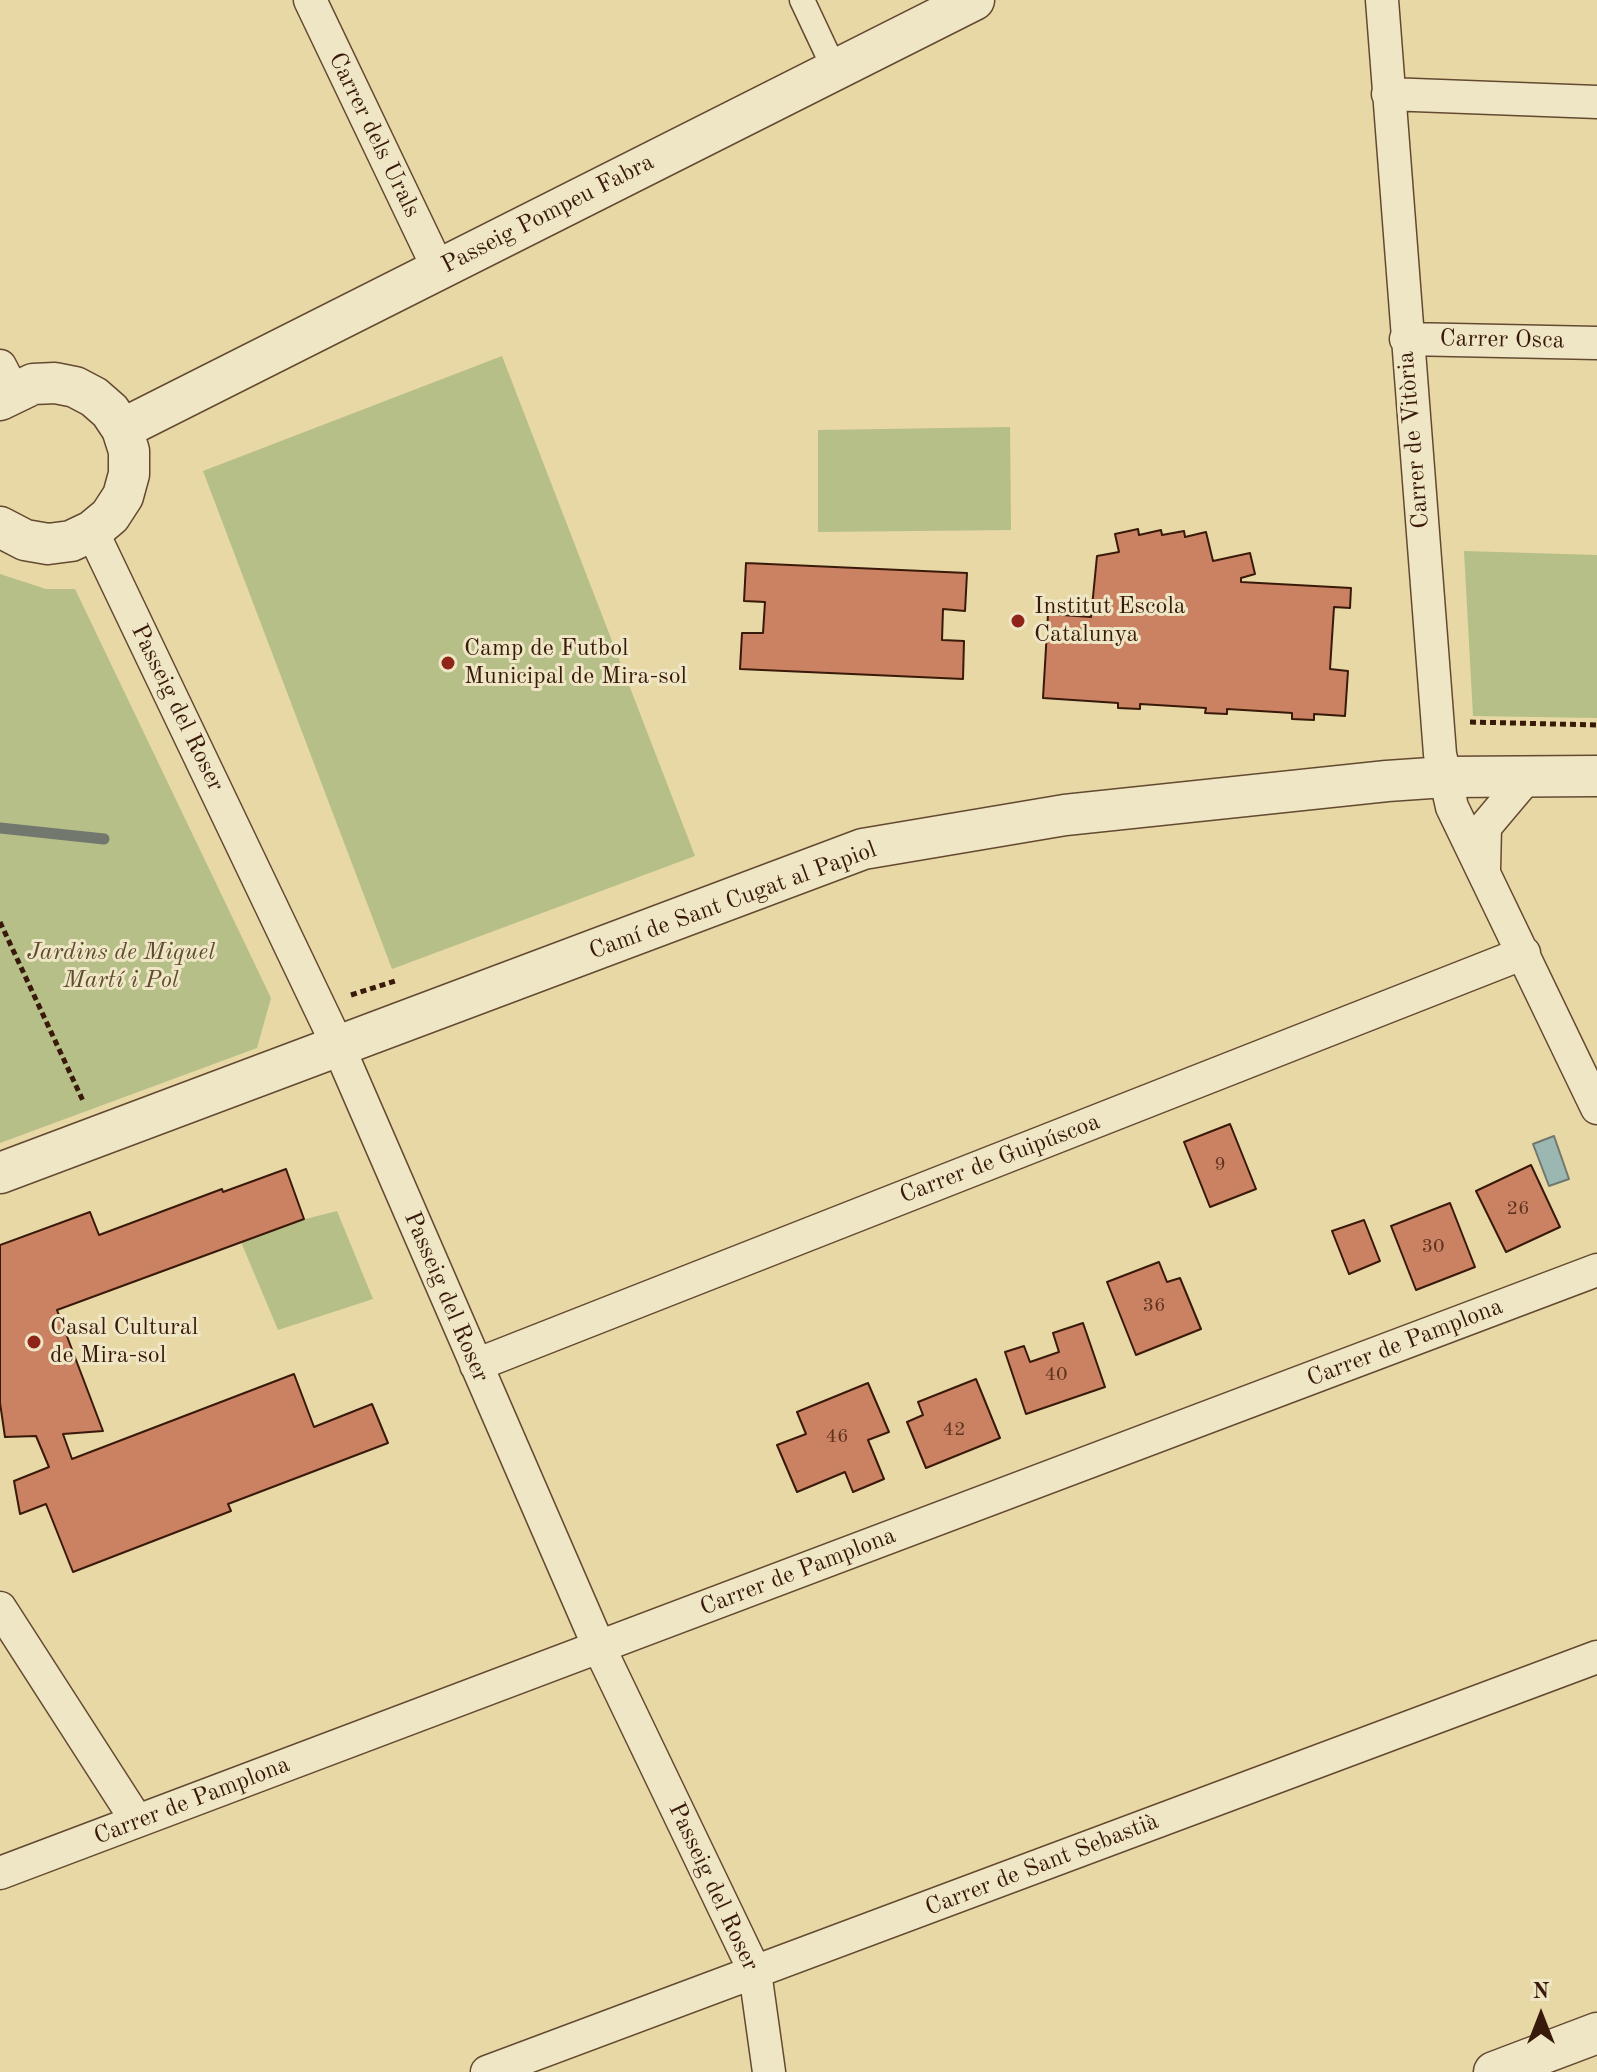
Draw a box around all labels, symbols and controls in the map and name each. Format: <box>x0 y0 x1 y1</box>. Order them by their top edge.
street label: Carrer dels Urals <box>322 48 426 222</box>
street label: Passeig Pompeu Fabra <box>437 148 659 280</box>
street label: Carrer Osca <box>1439 325 1565 355</box>
street label: Carrer de Vitòria <box>1392 350 1436 530</box>
place label: Institut Escola Catalunya <box>1034 593 1186 649</box>
marker: Institut Escola Catalunya <box>1009 612 1027 630</box>
street label: Passeig del Roser <box>124 620 230 796</box>
place label: Camp de Futbol Municipal de Mira-sol <box>464 635 687 691</box>
marker: Camp de Futbol Municipal de Mira-sol <box>439 654 457 672</box>
street label: Camí de Sant Cugat al Papiol <box>585 836 881 966</box>
park label: Jardins de Miquel Martí i Pol <box>27 939 215 995</box>
street label: Carrer de Guipúscoa <box>896 1108 1104 1210</box>
house number: 9 <box>1214 1153 1226 1177</box>
house number: 26 <box>1506 1197 1530 1221</box>
street label: Passeig del Roser <box>397 1207 495 1387</box>
house number: 30 <box>1421 1235 1445 1259</box>
street label: Carrer de Pamplona <box>1303 1292 1507 1394</box>
house number: 36 <box>1142 1294 1166 1318</box>
place label: Casal Cultural de Mira-sol <box>50 1314 198 1370</box>
marker: Casal Cultural de Mira-sol <box>25 1333 43 1351</box>
house number: 40 <box>1044 1363 1068 1387</box>
house number: 42 <box>942 1418 966 1442</box>
house number: 46 <box>825 1425 849 1449</box>
street label: Carrer de Pamplona <box>696 1521 900 1623</box>
street label: Carrer de Pamplona <box>90 1750 294 1852</box>
street label: Passeig del Roser <box>661 1798 765 1976</box>
street label: Carrer de Sant Sebastià <box>921 1807 1163 1923</box>
north arrow <box>1501 1976 1581 2056</box>
text: N <box>1533 1981 1549 2003</box>

